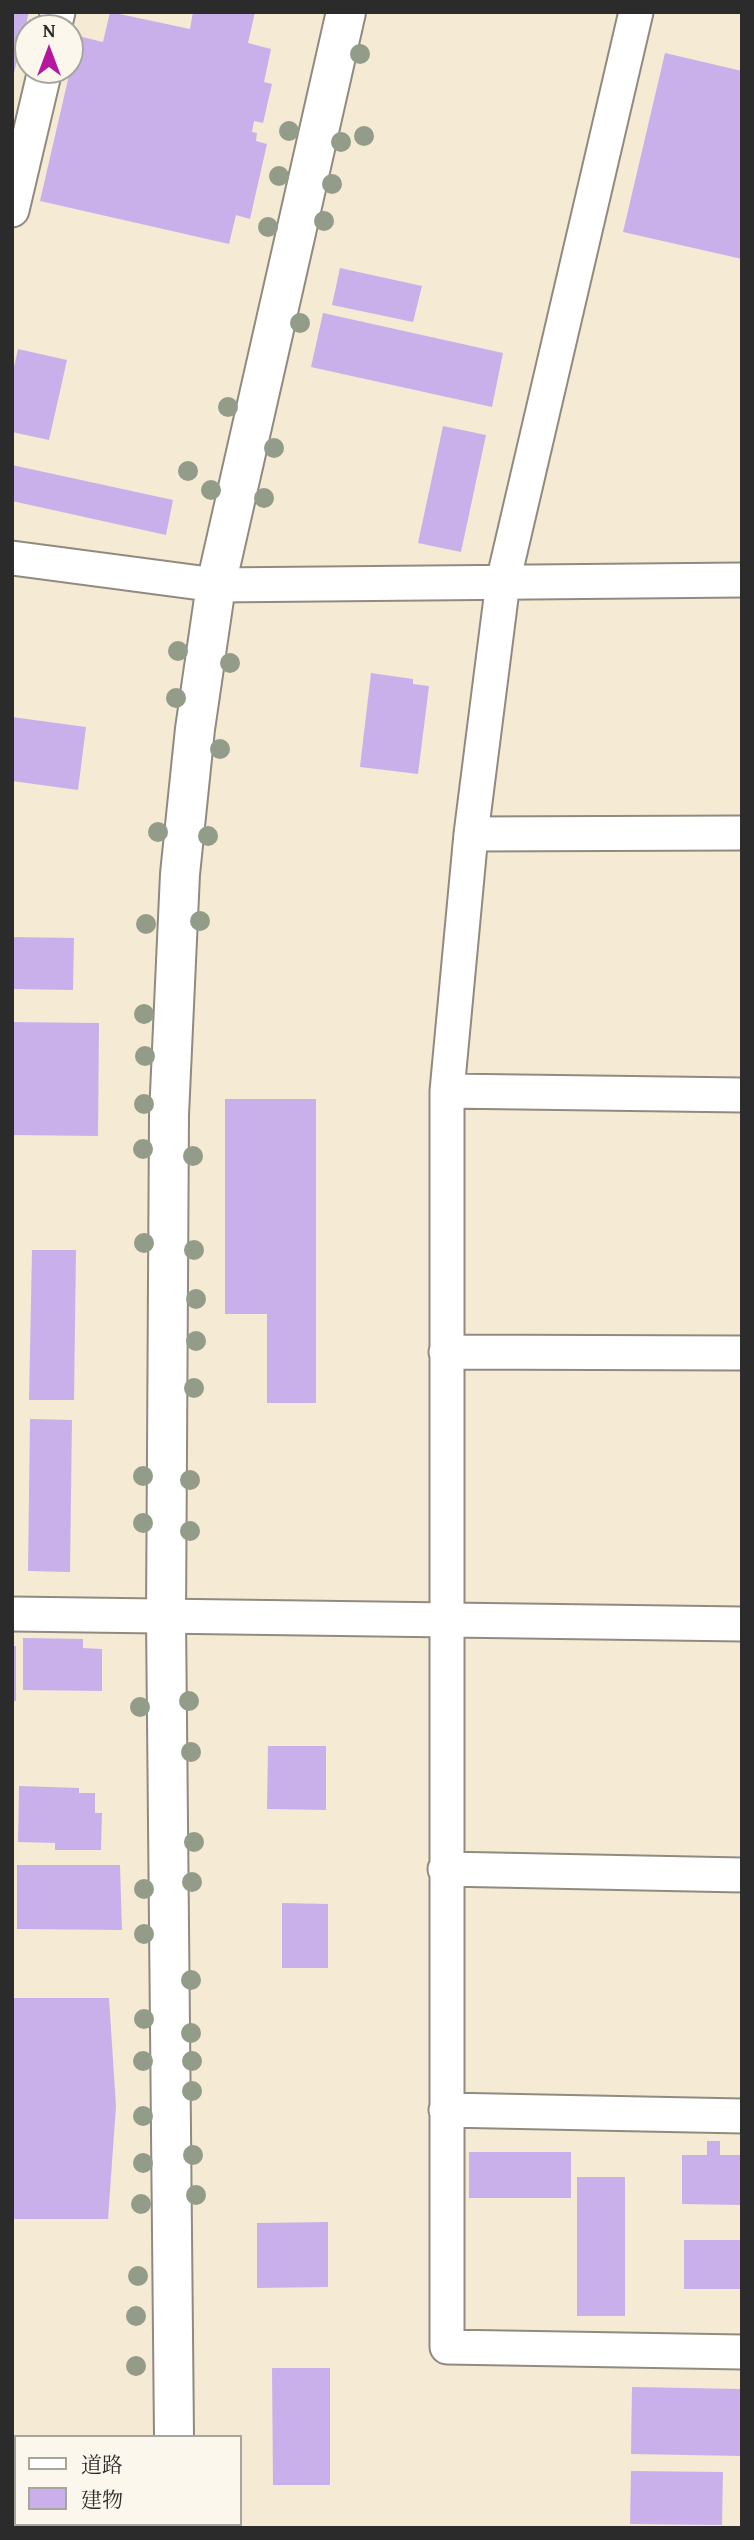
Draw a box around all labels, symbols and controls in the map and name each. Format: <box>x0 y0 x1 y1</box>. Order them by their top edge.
north arrow <box>14 14 84 84</box>
text: N <box>43 16 55 44</box>
legend <box>14 2435 242 2526</box>
text: 道路 <box>81 2449 123 2480</box>
text: 建物 <box>81 2484 123 2515</box>

